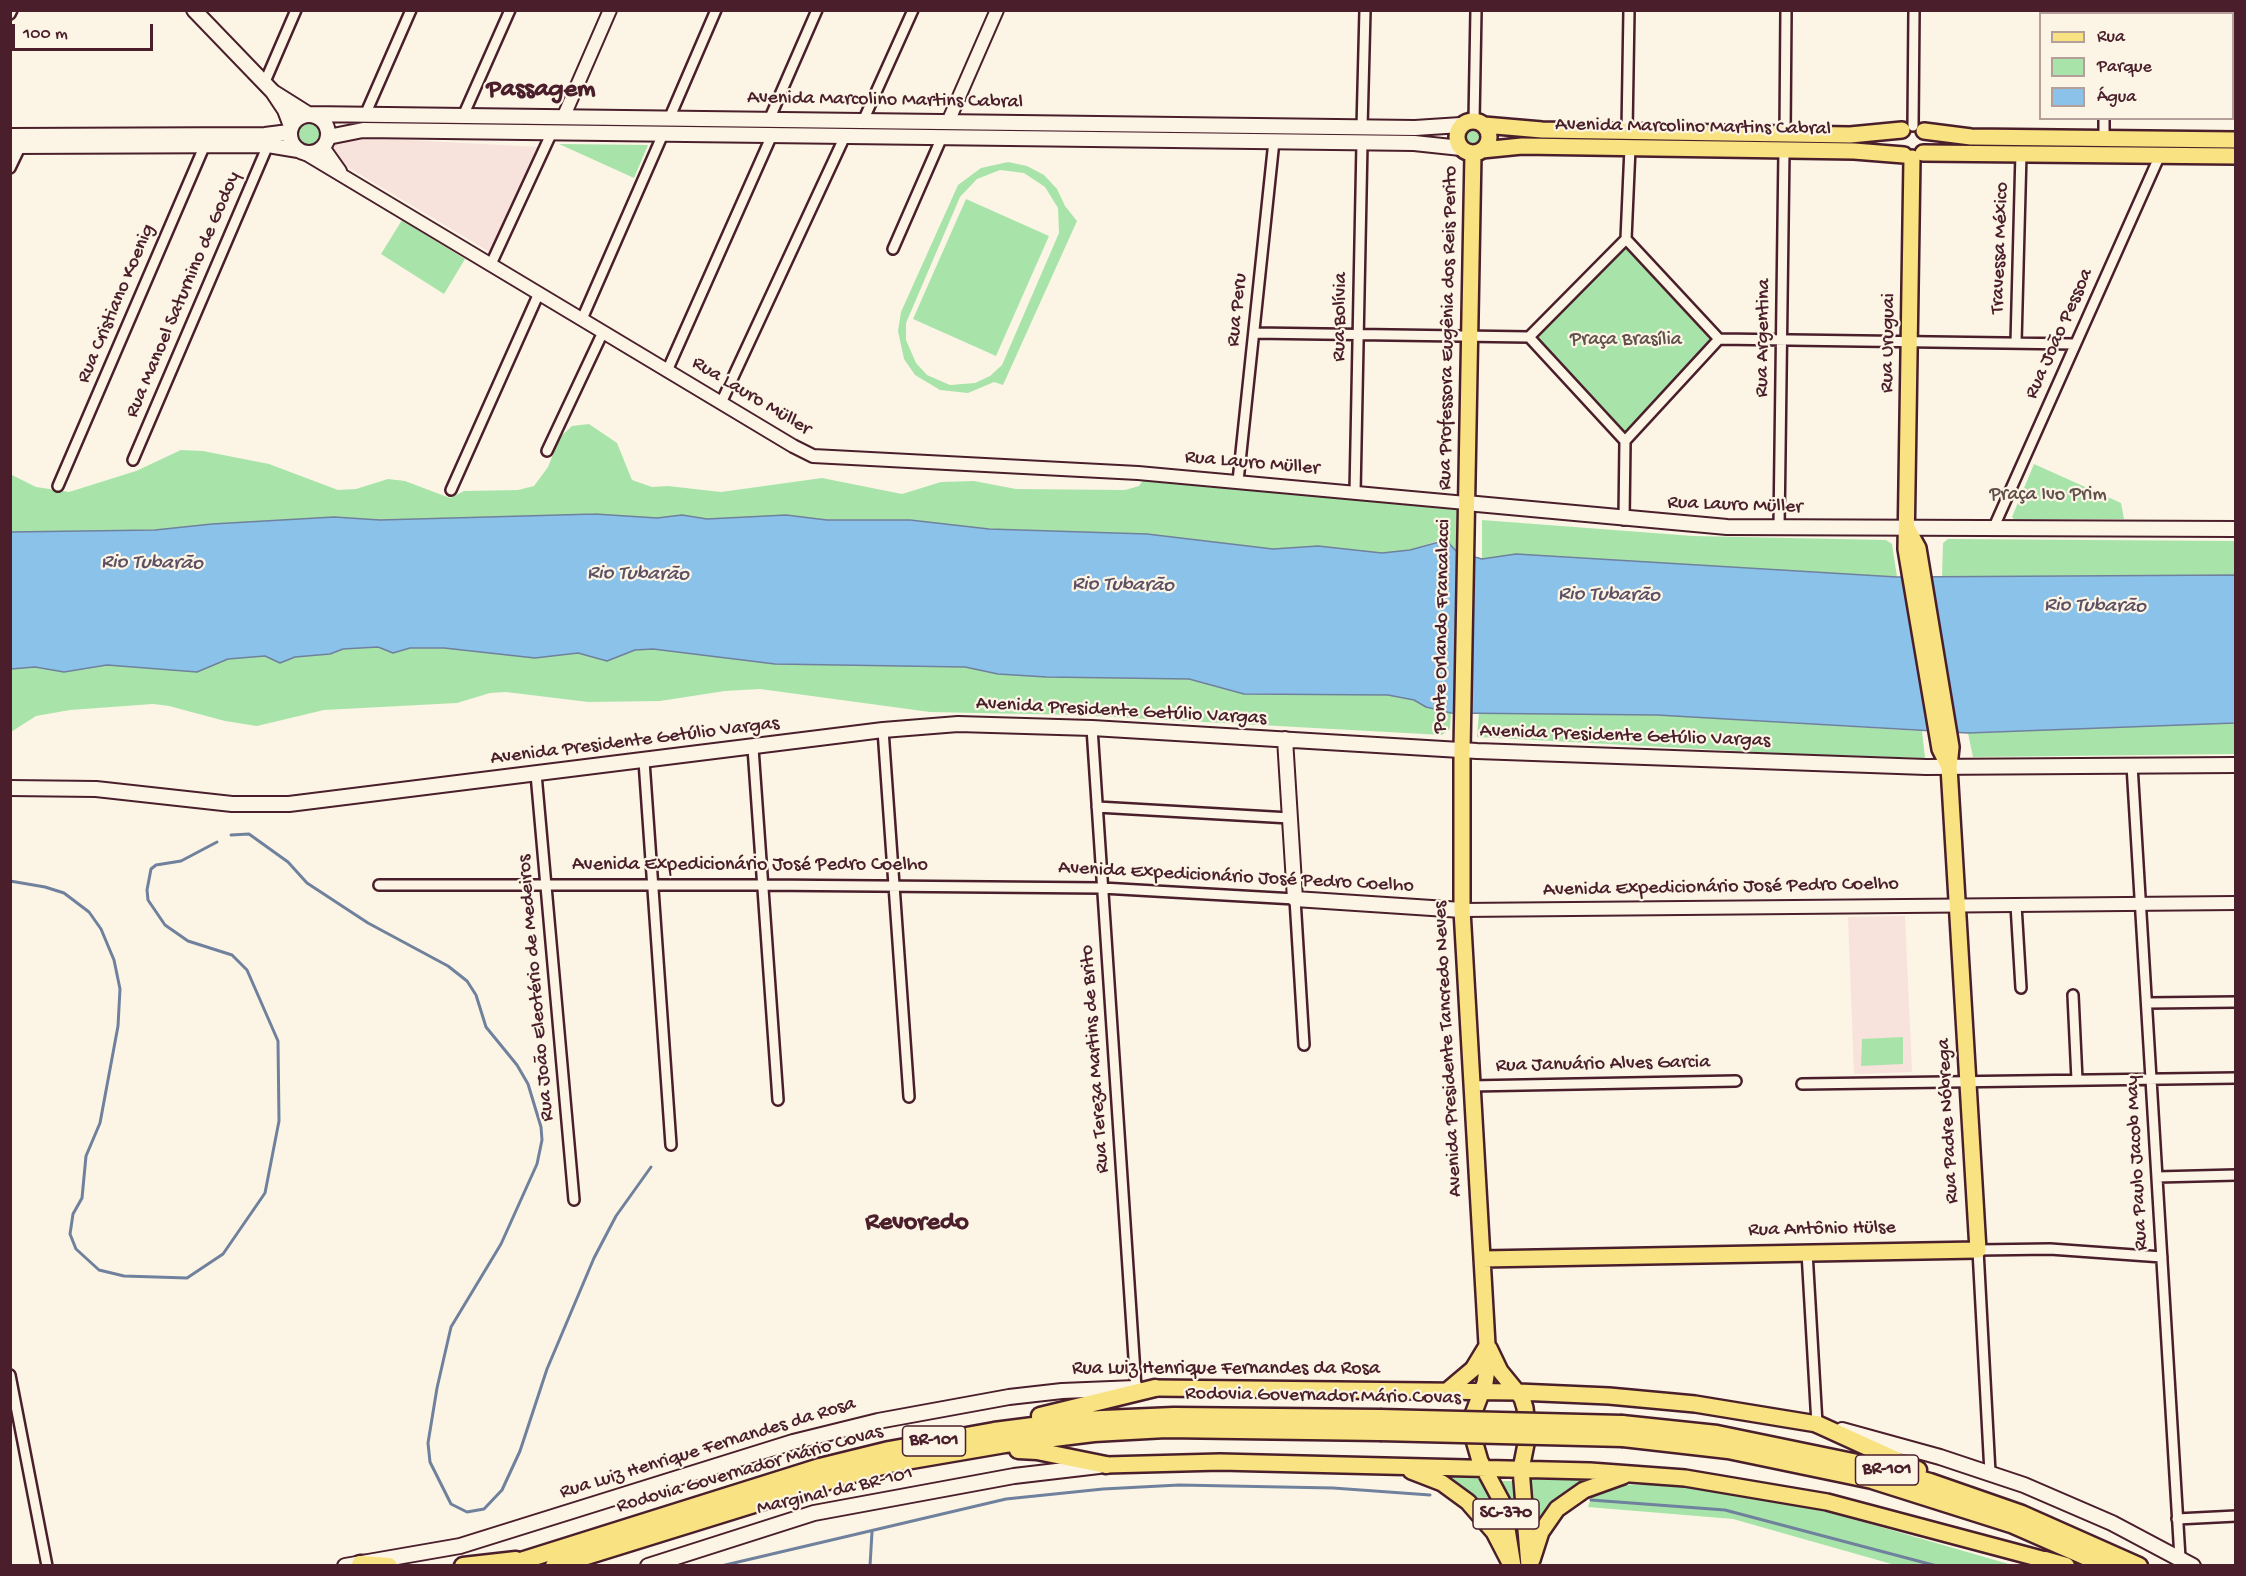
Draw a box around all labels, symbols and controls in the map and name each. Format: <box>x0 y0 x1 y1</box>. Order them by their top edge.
scale bar <box>15 12 156 50</box>
legend <box>2039 12 2234 120</box>
text: 100 m <box>23 24 68 45</box>
text: Rua <box>2097 27 2125 48</box>
text: Parque <box>2097 57 2152 78</box>
district label: Passagem <box>486 75 596 107</box>
street label: Avenida Marcolino Martins Cabral <box>747 87 1023 115</box>
text: Água <box>2097 87 2136 108</box>
street label: Avenida Marcolino Martins Cabral <box>1555 114 1831 142</box>
street label: Rua Professora Eugênia dos Reis Perito <box>1434 165 1464 491</box>
street label: Rua Manoel Saturnino de Godoy <box>121 168 247 422</box>
street label: Travessa México <box>1987 182 2015 314</box>
street label: Rua Cristiano Koenig <box>73 221 161 387</box>
street label: Rua João Pessoa <box>2020 265 2100 403</box>
street label: Rua Peru <box>1222 272 1254 348</box>
street label: Rua Bolívia <box>1328 272 1354 362</box>
street label: Rua Argentina <box>1751 278 1777 398</box>
street label: Rua Uruguai <box>1876 293 1902 393</box>
park label: Praça Brasília <box>1570 329 1682 353</box>
street label: Rua Lauro Müller <box>687 352 815 442</box>
street label: Rua Lauro Müller <box>1184 446 1320 482</box>
park label: Praça Ivo Prim <box>1989 484 2107 508</box>
street label: Rua Lauro Müller <box>1667 492 1803 520</box>
street label: Ponte Orlando Francalacci <box>1429 519 1457 733</box>
water label: Rio Tubarão <box>101 551 203 577</box>
water label: Rio Tubarão <box>587 562 689 588</box>
water label: Rio Tubarão <box>1072 573 1174 599</box>
water label: Rio Tubarão <box>1558 583 1660 609</box>
water label: Rio Tubarão <box>2044 594 2146 620</box>
street label: Avenida Presidente Getúlio Vargas <box>975 692 1267 732</box>
street label: Avenida Presidente Getúlio Vargas <box>489 712 781 772</box>
street label: Avenida Presidente Getúlio Vargas <box>1479 720 1771 754</box>
street label: Rua João Eleotério de Medeiros <box>513 854 561 1122</box>
street label: Avenida Expedicionário José Pedro Coelho <box>572 854 928 878</box>
street label: Avenida Expedicionário José Pedro Coelho <box>1058 857 1414 899</box>
street label: Avenida Expedicionário José Pedro Coelho <box>1543 873 1899 903</box>
street label: Avenida Presidente Tancredo Neves <box>1429 900 1469 1198</box>
street label: Rua Tereza Martins de Brito <box>1076 944 1116 1174</box>
street label: Rua Padre Nóbrega <box>1933 1038 1965 1204</box>
street label: Rua Januário Alves Garcia <box>1496 1051 1710 1079</box>
street label: Rua Paulo Jacob May <box>2121 1075 2155 1251</box>
district label: Revoredo <box>865 1208 969 1240</box>
street label: Rua Antônio Hülse <box>1748 1217 1896 1243</box>
street label: Rua Luiz Henrique Fernandes da Rosa <box>1072 1358 1380 1382</box>
street label: Rodovia Governador Mário Covas <box>1185 1383 1461 1411</box>
street label: Rua Luiz Henrique Fernandes da Rosa <box>557 1392 859 1506</box>
street label: Rodovia Governador Mário Covas <box>614 1420 886 1520</box>
road number: BR-101 <box>902 1426 966 1456</box>
road number: BR-101 <box>1856 1455 1918 1485</box>
street label: Marginal da BR-101 <box>755 1462 915 1522</box>
road number: SC-370 <box>1473 1499 1539 1529</box>

